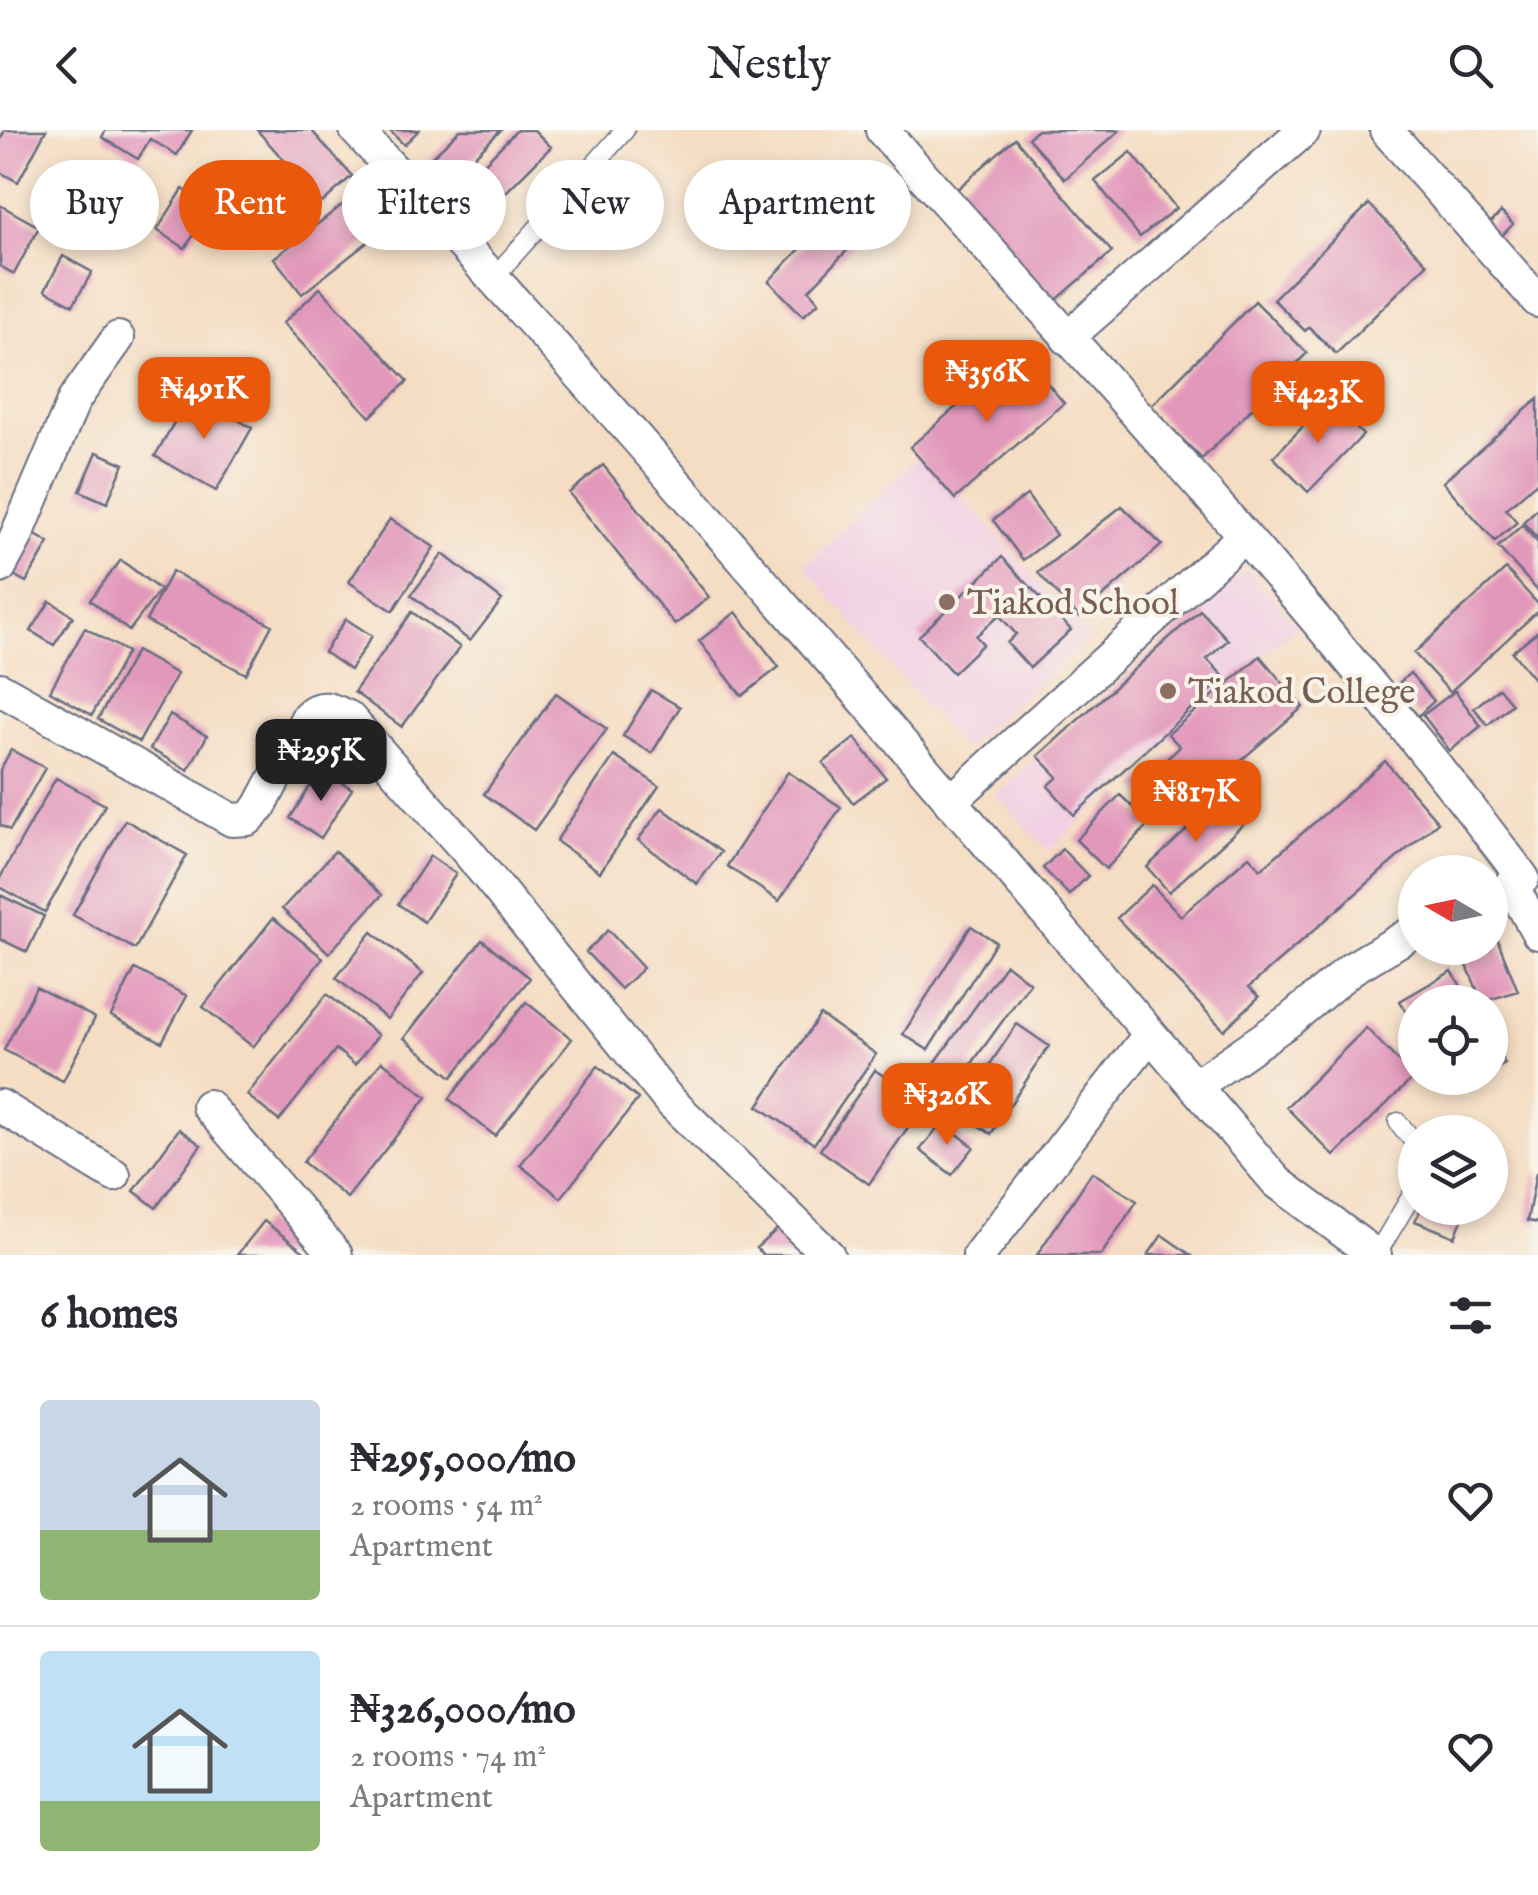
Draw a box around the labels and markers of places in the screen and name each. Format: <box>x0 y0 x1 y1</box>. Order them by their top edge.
pin: ₦356K <box>917 340 1057 425</box>
pin: ₦491K <box>134 357 274 442</box>
pin: ₦423K <box>1248 361 1388 446</box>
place label: Tiakod School <box>967 582 1180 627</box>
marker: Tiakod School <box>936 591 958 613</box>
place label: Tiakod College <box>1188 671 1415 716</box>
marker: Tiakod College <box>1157 680 1179 702</box>
pin: ₦295K <box>251 719 391 804</box>
pin: ₦817K <box>1126 760 1266 845</box>
pin: ₦326K <box>877 1063 1017 1148</box>

